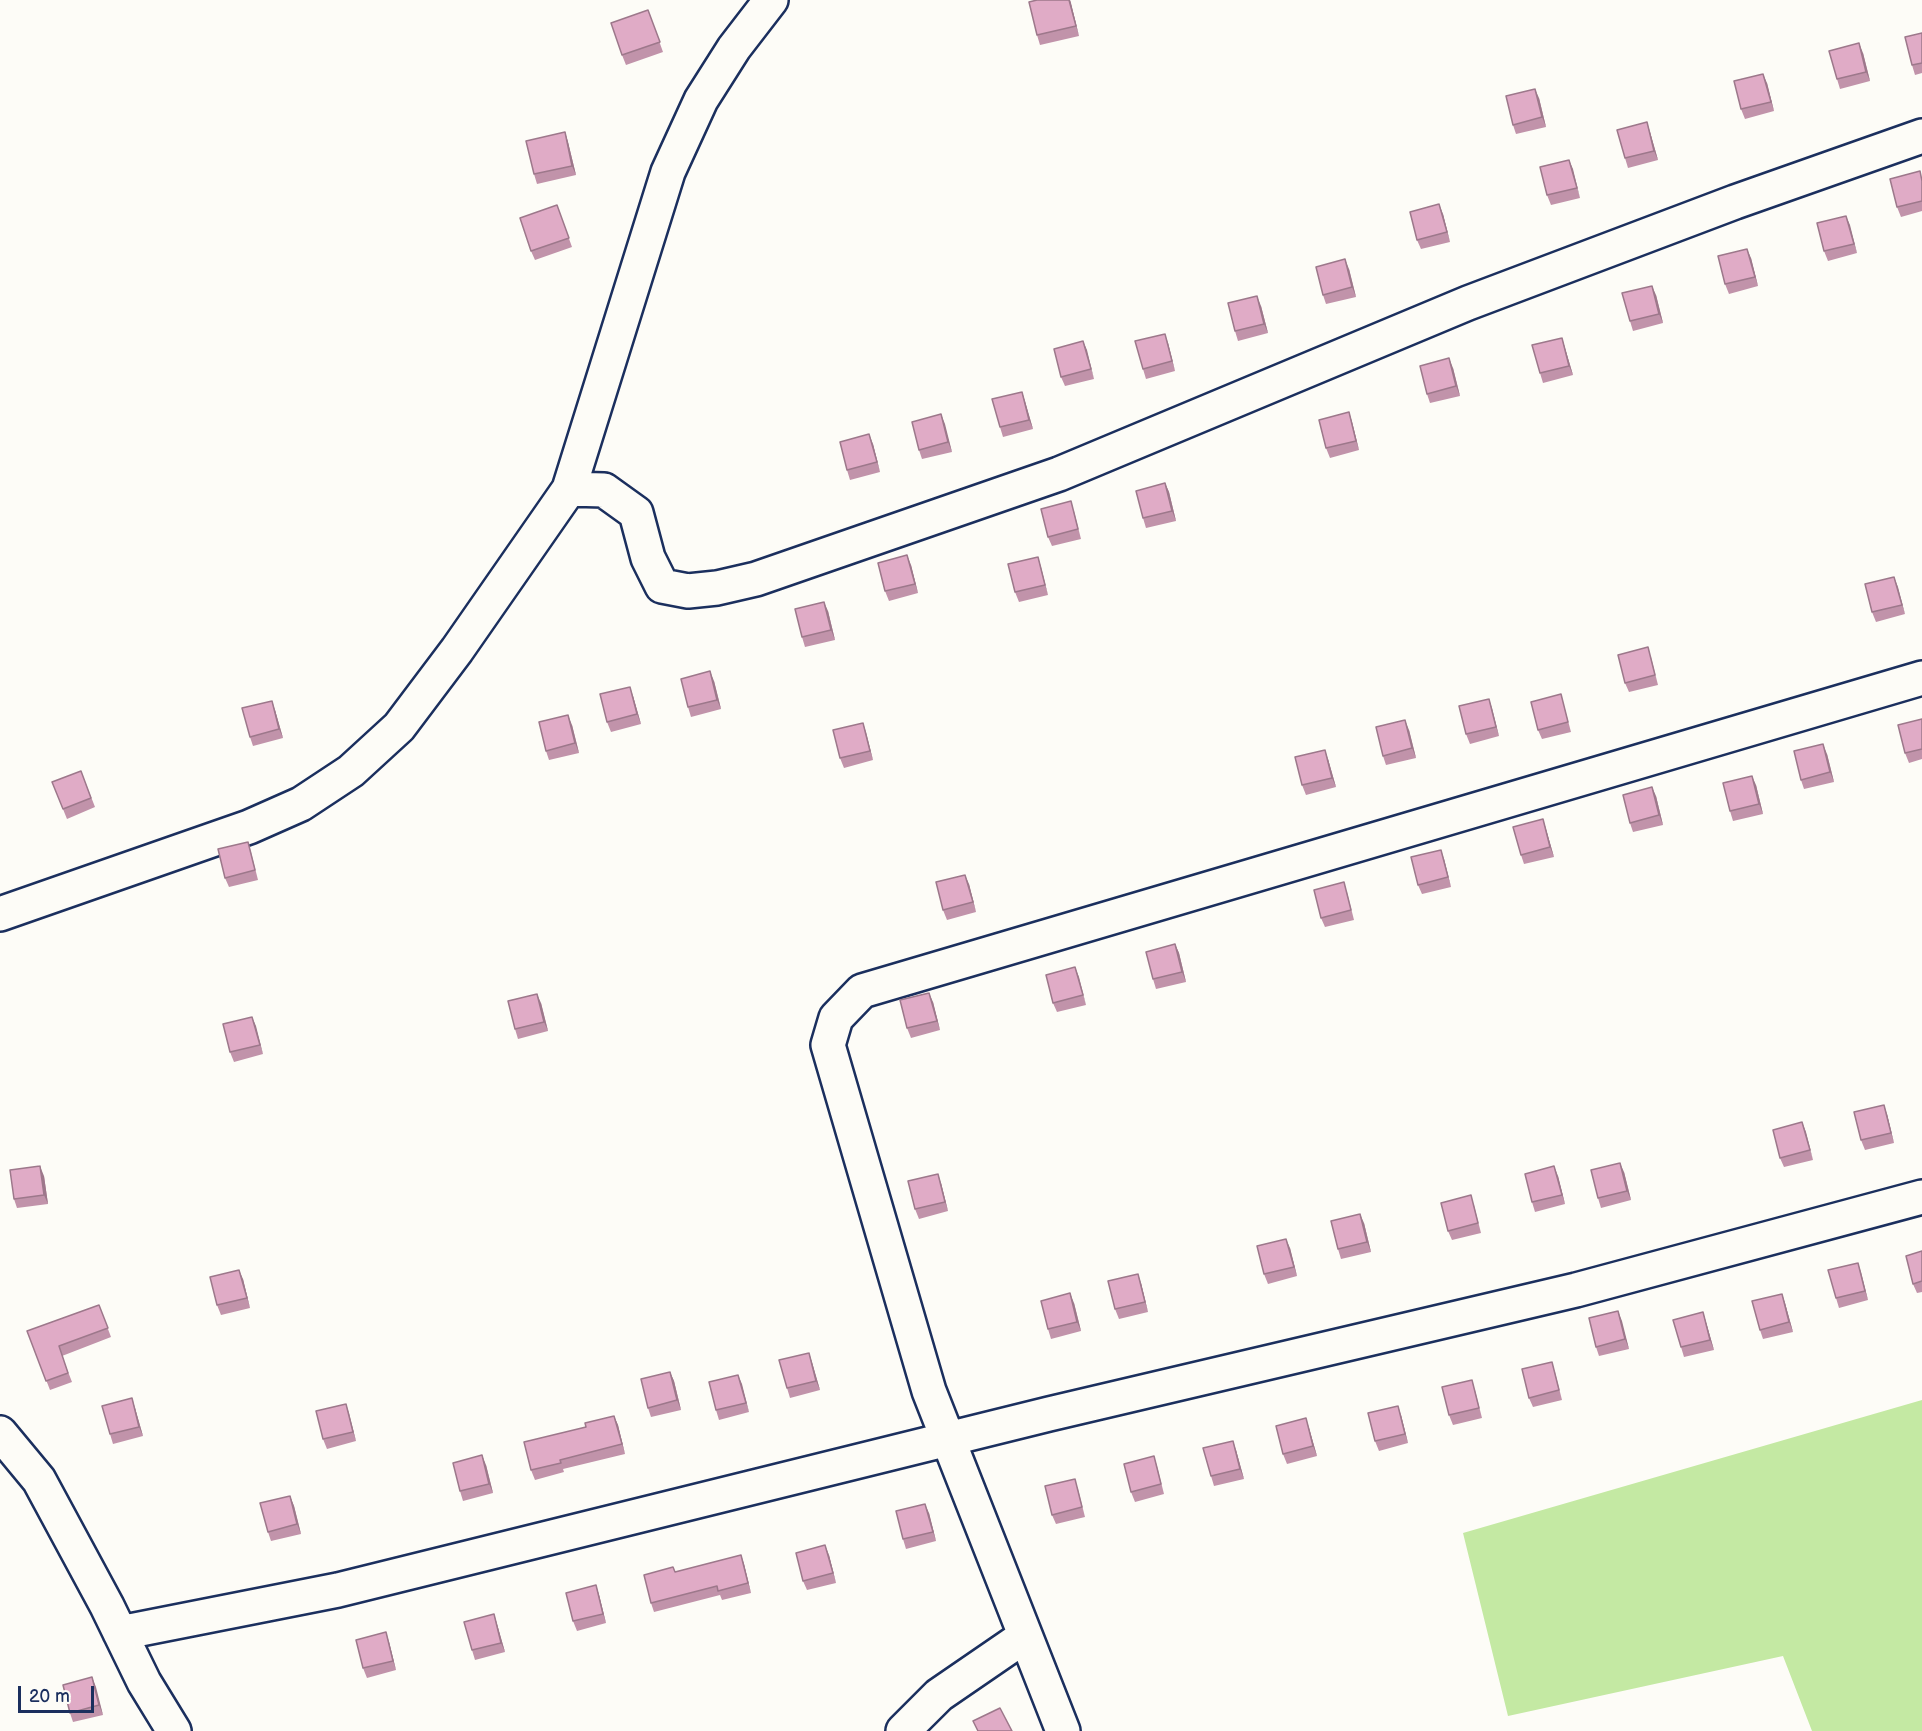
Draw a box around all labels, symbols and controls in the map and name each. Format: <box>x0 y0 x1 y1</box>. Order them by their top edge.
scale bar <box>21 1674 98 1712</box>
text: 20 m <box>29 1686 70 1707</box>

